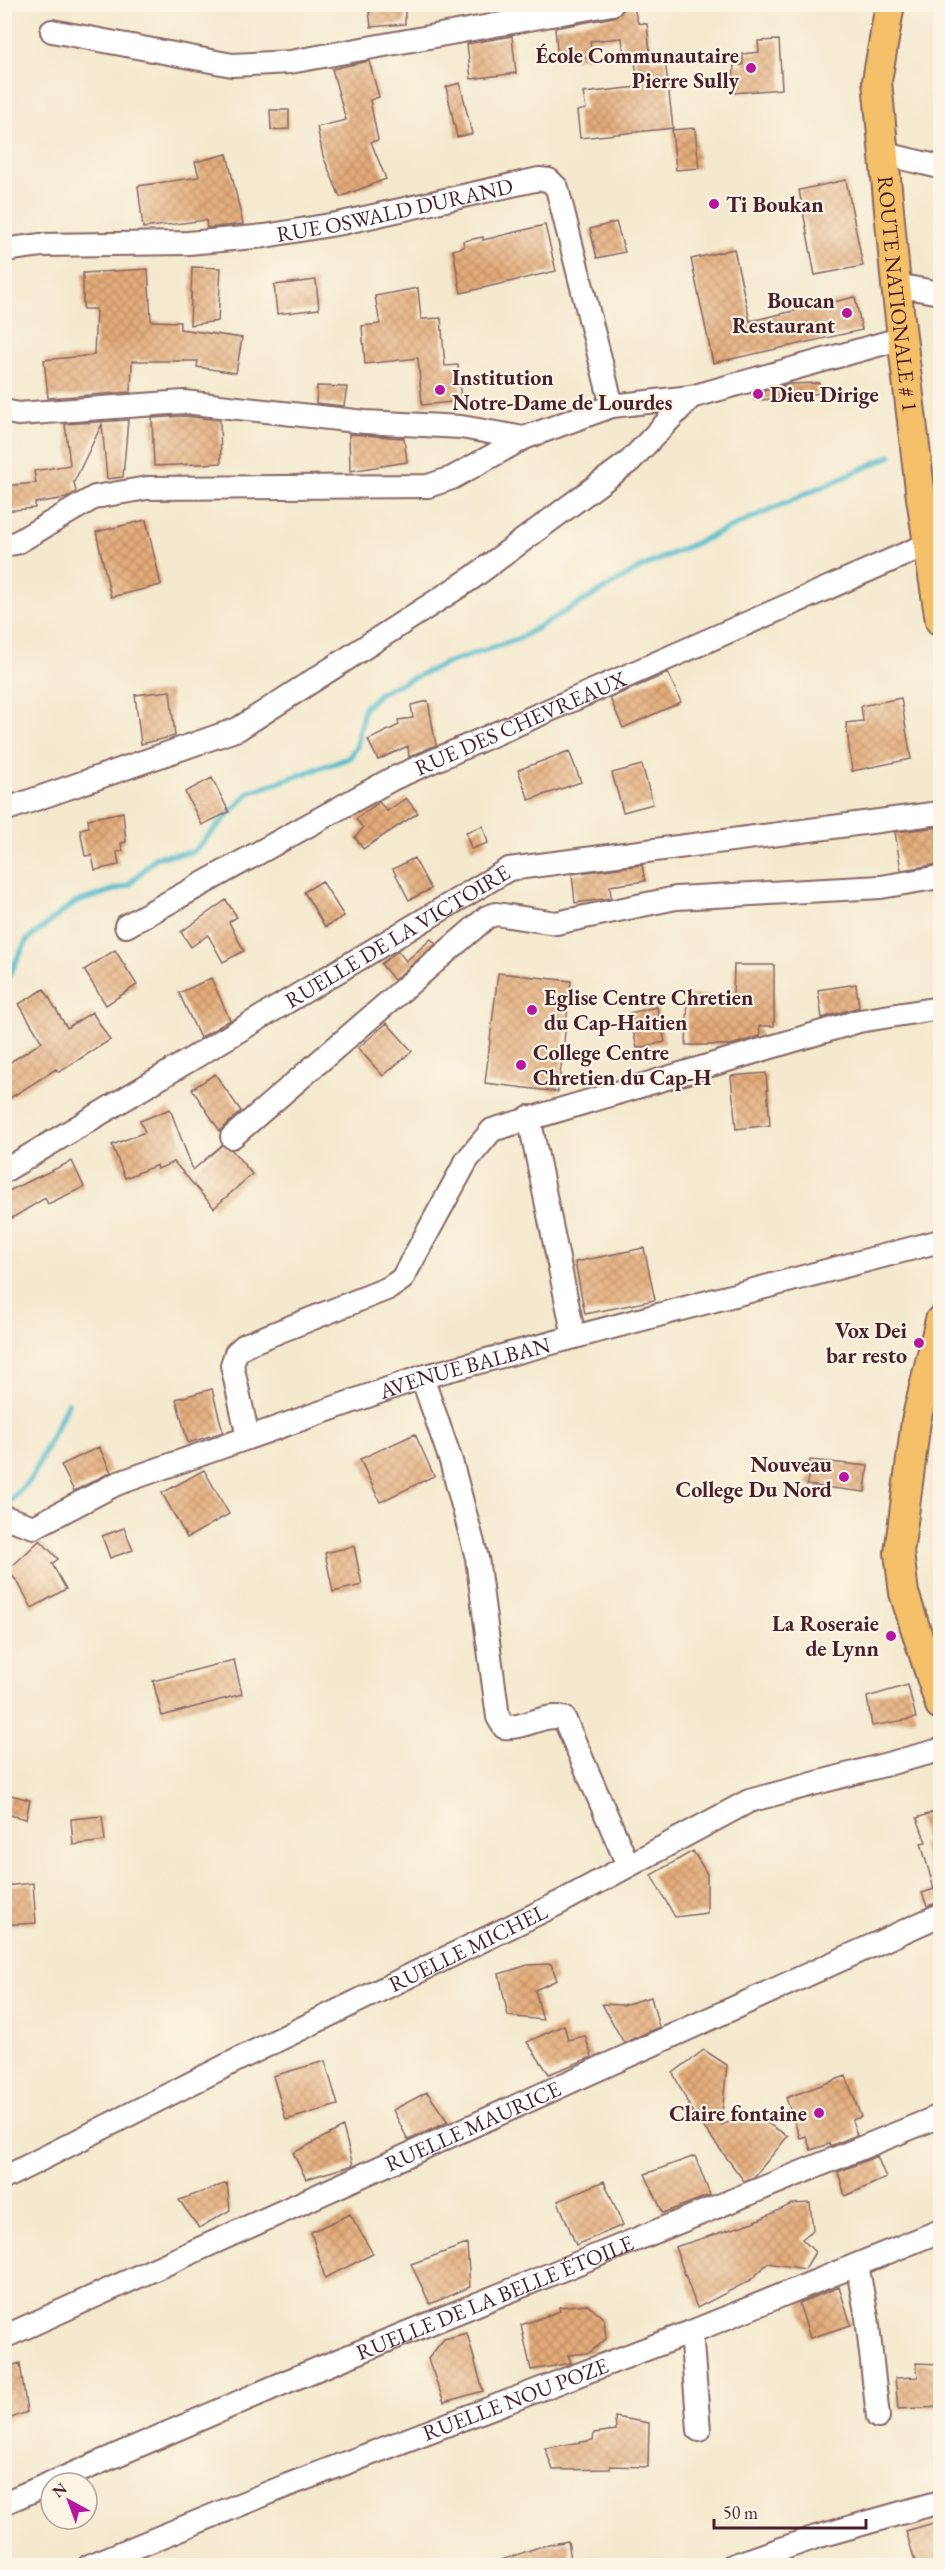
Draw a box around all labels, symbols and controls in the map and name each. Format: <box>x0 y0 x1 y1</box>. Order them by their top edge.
place label: École Communautaire Pierre Sully <box>536 41 739 95</box>
marker: École Communautaire Pierre Sully <box>744 61 758 75</box>
street label: RUE OSWALD DURAND <box>274 171 516 249</box>
street label: ROUTE NATIONALE # 1 <box>871 174 925 414</box>
place label: Ti Boukan <box>726 190 824 219</box>
marker: Ti Boukan <box>707 197 721 211</box>
place label: Boucan Restaurant <box>732 286 836 340</box>
marker: Boucan Restaurant <box>840 306 854 320</box>
place label: Institution Notre-Dame de Lourdes <box>452 363 672 417</box>
place label: Dieu Dirige <box>770 380 879 409</box>
marker: Institution Notre-Dame de Lourdes <box>433 383 447 397</box>
marker: Dieu Dirige <box>751 387 765 401</box>
street label: RUE DES CHEVREAUX <box>410 664 631 782</box>
street label: RUELLE DE LA VICTOIRE <box>279 858 515 1015</box>
place label: Eglise Centre Chretien du Cap-Haitien <box>544 983 754 1037</box>
marker: Eglise Centre Chretien du Cap-Haitien <box>525 1003 539 1017</box>
place label: College Centre Chretien du Cap-H <box>533 1038 712 1092</box>
marker: College Centre Chretien du Cap-H <box>514 1058 528 1072</box>
place label: Vox Dei bar resto <box>826 1316 908 1370</box>
street label: AVENUE BALBAN <box>374 1330 554 1406</box>
marker: Vox Dei bar resto <box>912 1336 926 1350</box>
place label: Nouveau College Du Nord <box>676 1450 832 1504</box>
marker: Nouveau College Du Nord <box>837 1470 851 1484</box>
place label: La Roseraie de Lynn <box>772 1609 880 1663</box>
marker: La Roseraie de Lynn <box>884 1629 898 1643</box>
street label: RUELLE MICHEL <box>384 1897 552 1999</box>
street label: RUELLE MAURICE <box>380 2074 565 2178</box>
place label: Claire fontaine <box>669 2099 807 2128</box>
marker: Claire fontaine <box>812 2106 826 2120</box>
street label: RUELLE DE LA BELLE ÉTOILE <box>352 2228 638 2367</box>
street label: RUELLE NOU POZE <box>419 2351 612 2448</box>
north arrow <box>39 2471 99 2531</box>
text: N <box>48 2478 71 2502</box>
scale bar <box>714 2492 866 2530</box>
text: 50 m <box>723 2501 758 2524</box>

